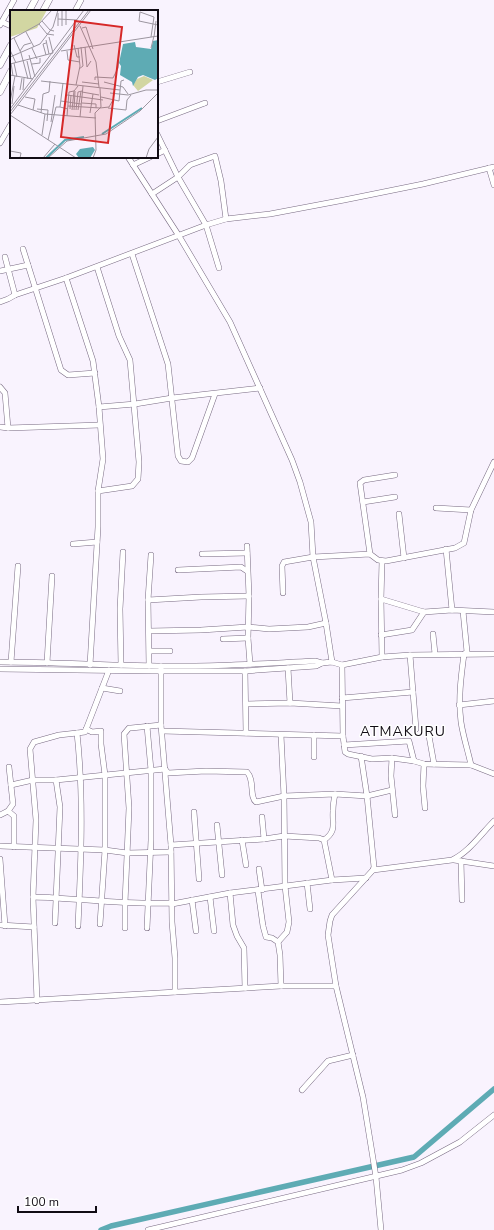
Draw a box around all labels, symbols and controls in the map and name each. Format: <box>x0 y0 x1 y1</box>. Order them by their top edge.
inset map <box>10 10 158 158</box>
district label: ATMAKURU <box>360 722 446 741</box>
scale bar <box>18 1188 96 1214</box>
text: 100 m <box>24 1194 59 1210</box>

